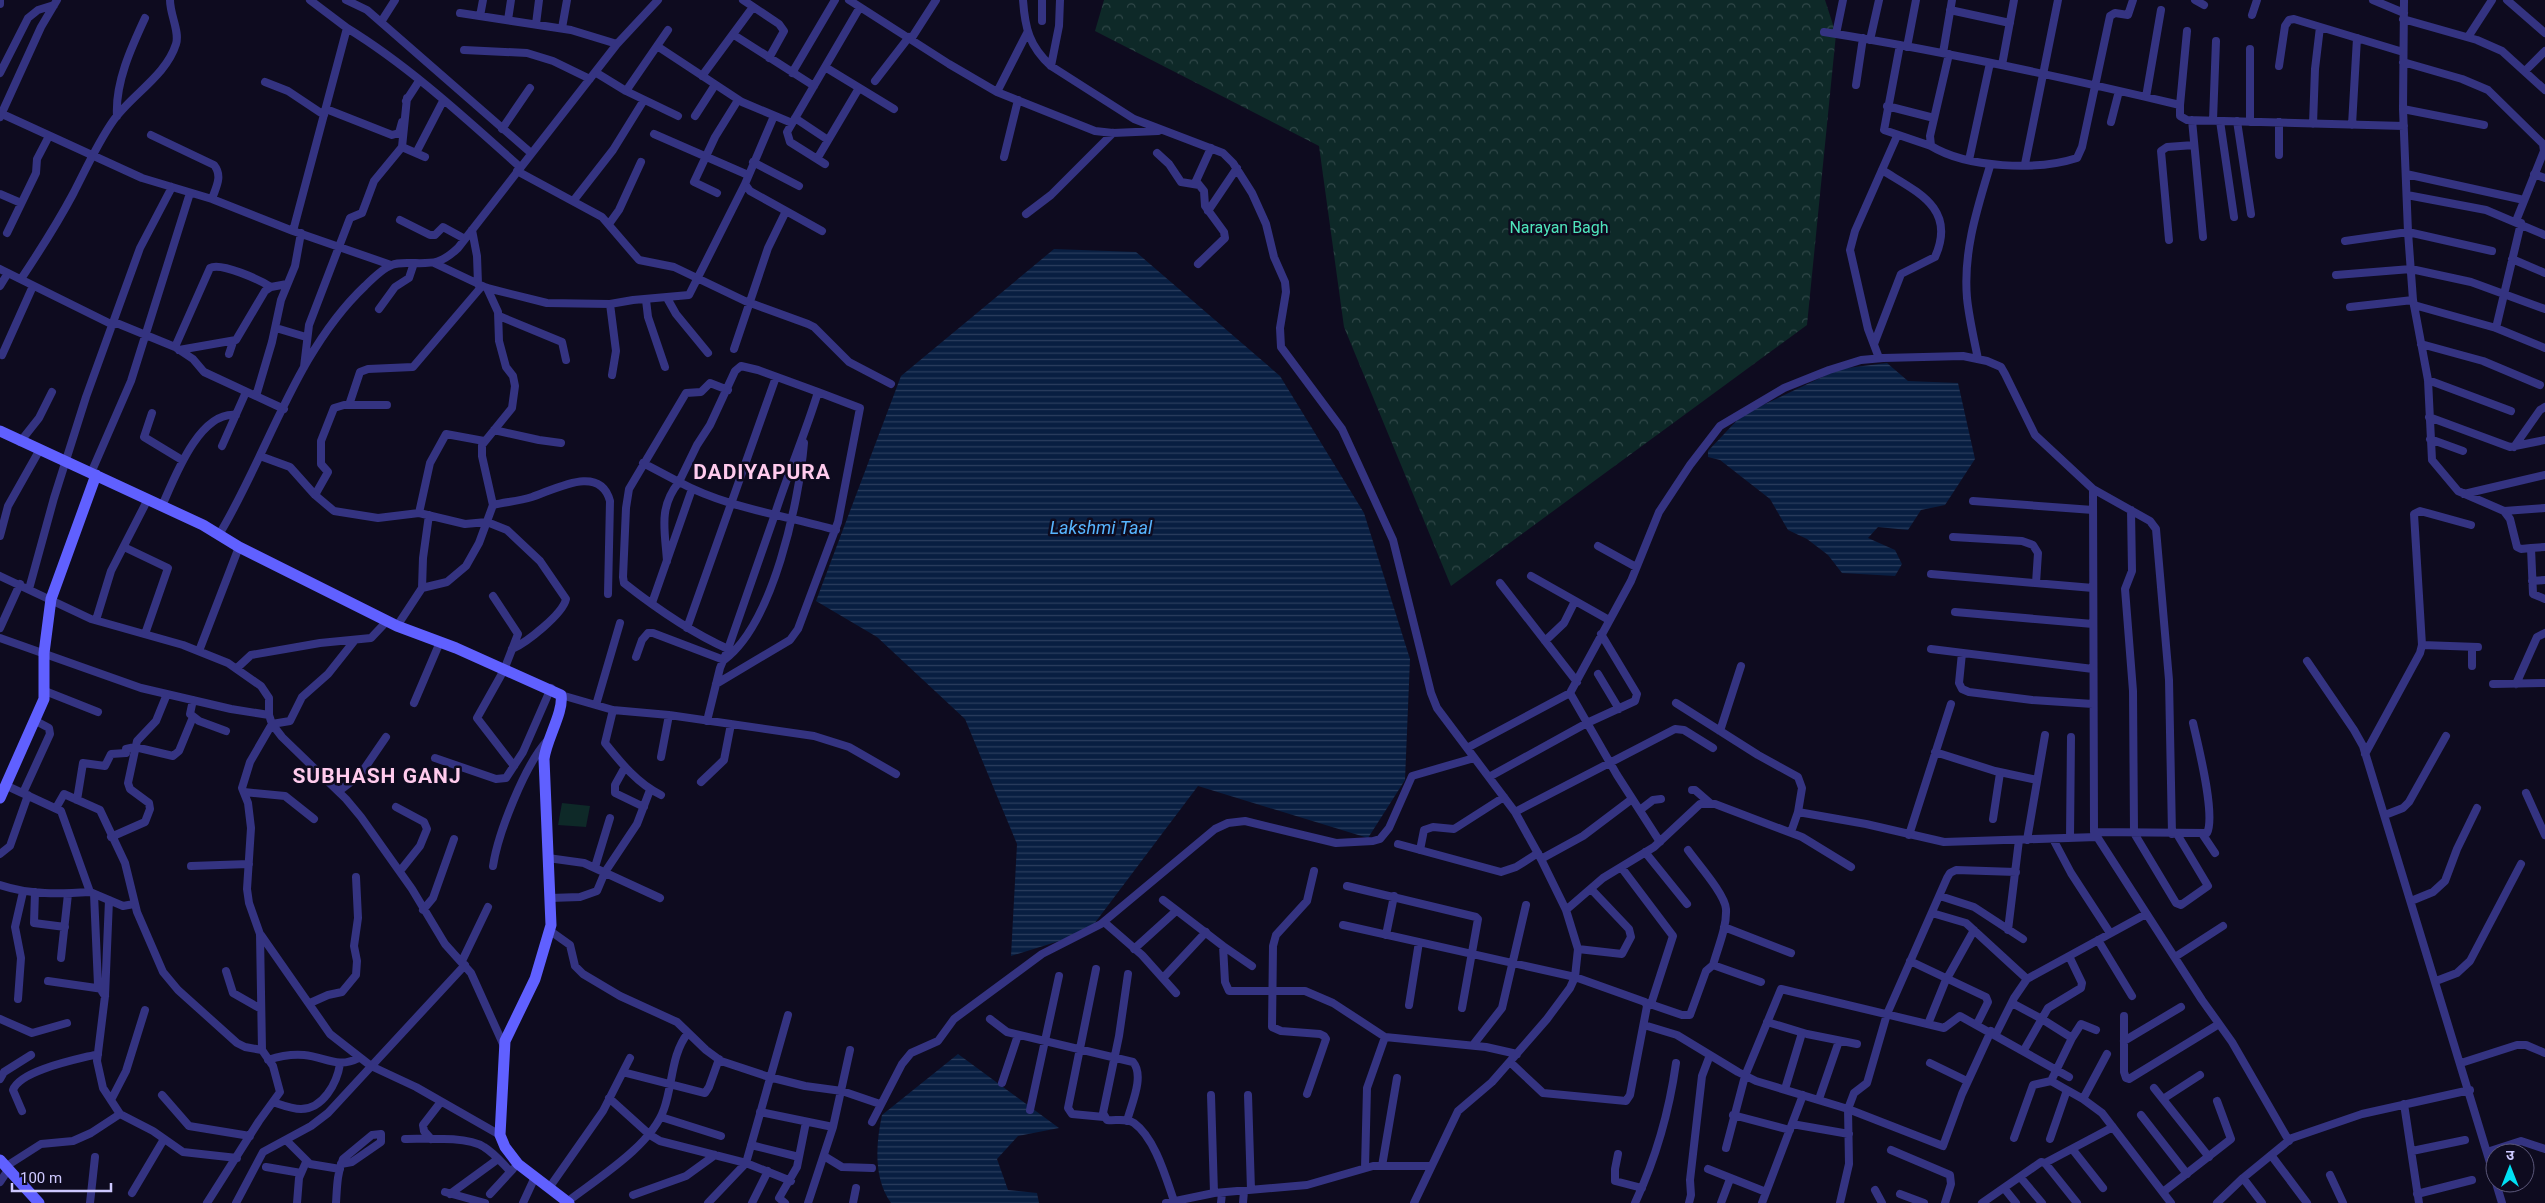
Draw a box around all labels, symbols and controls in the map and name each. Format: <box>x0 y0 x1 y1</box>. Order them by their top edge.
park label: Narayan Bagh <box>1509 218 1609 237</box>
district label: DADIYAPURA <box>693 460 831 484</box>
water label: Lakshmi Taal <box>1050 517 1153 538</box>
district label: SUBHASH GANJ <box>292 764 462 788</box>
north arrow <box>2485 1143 2535 1193</box>
text: उ <box>2506 1147 2515 1163</box>
scale bar <box>12 1160 111 1192</box>
text: 100 m <box>20 1169 62 1187</box>

